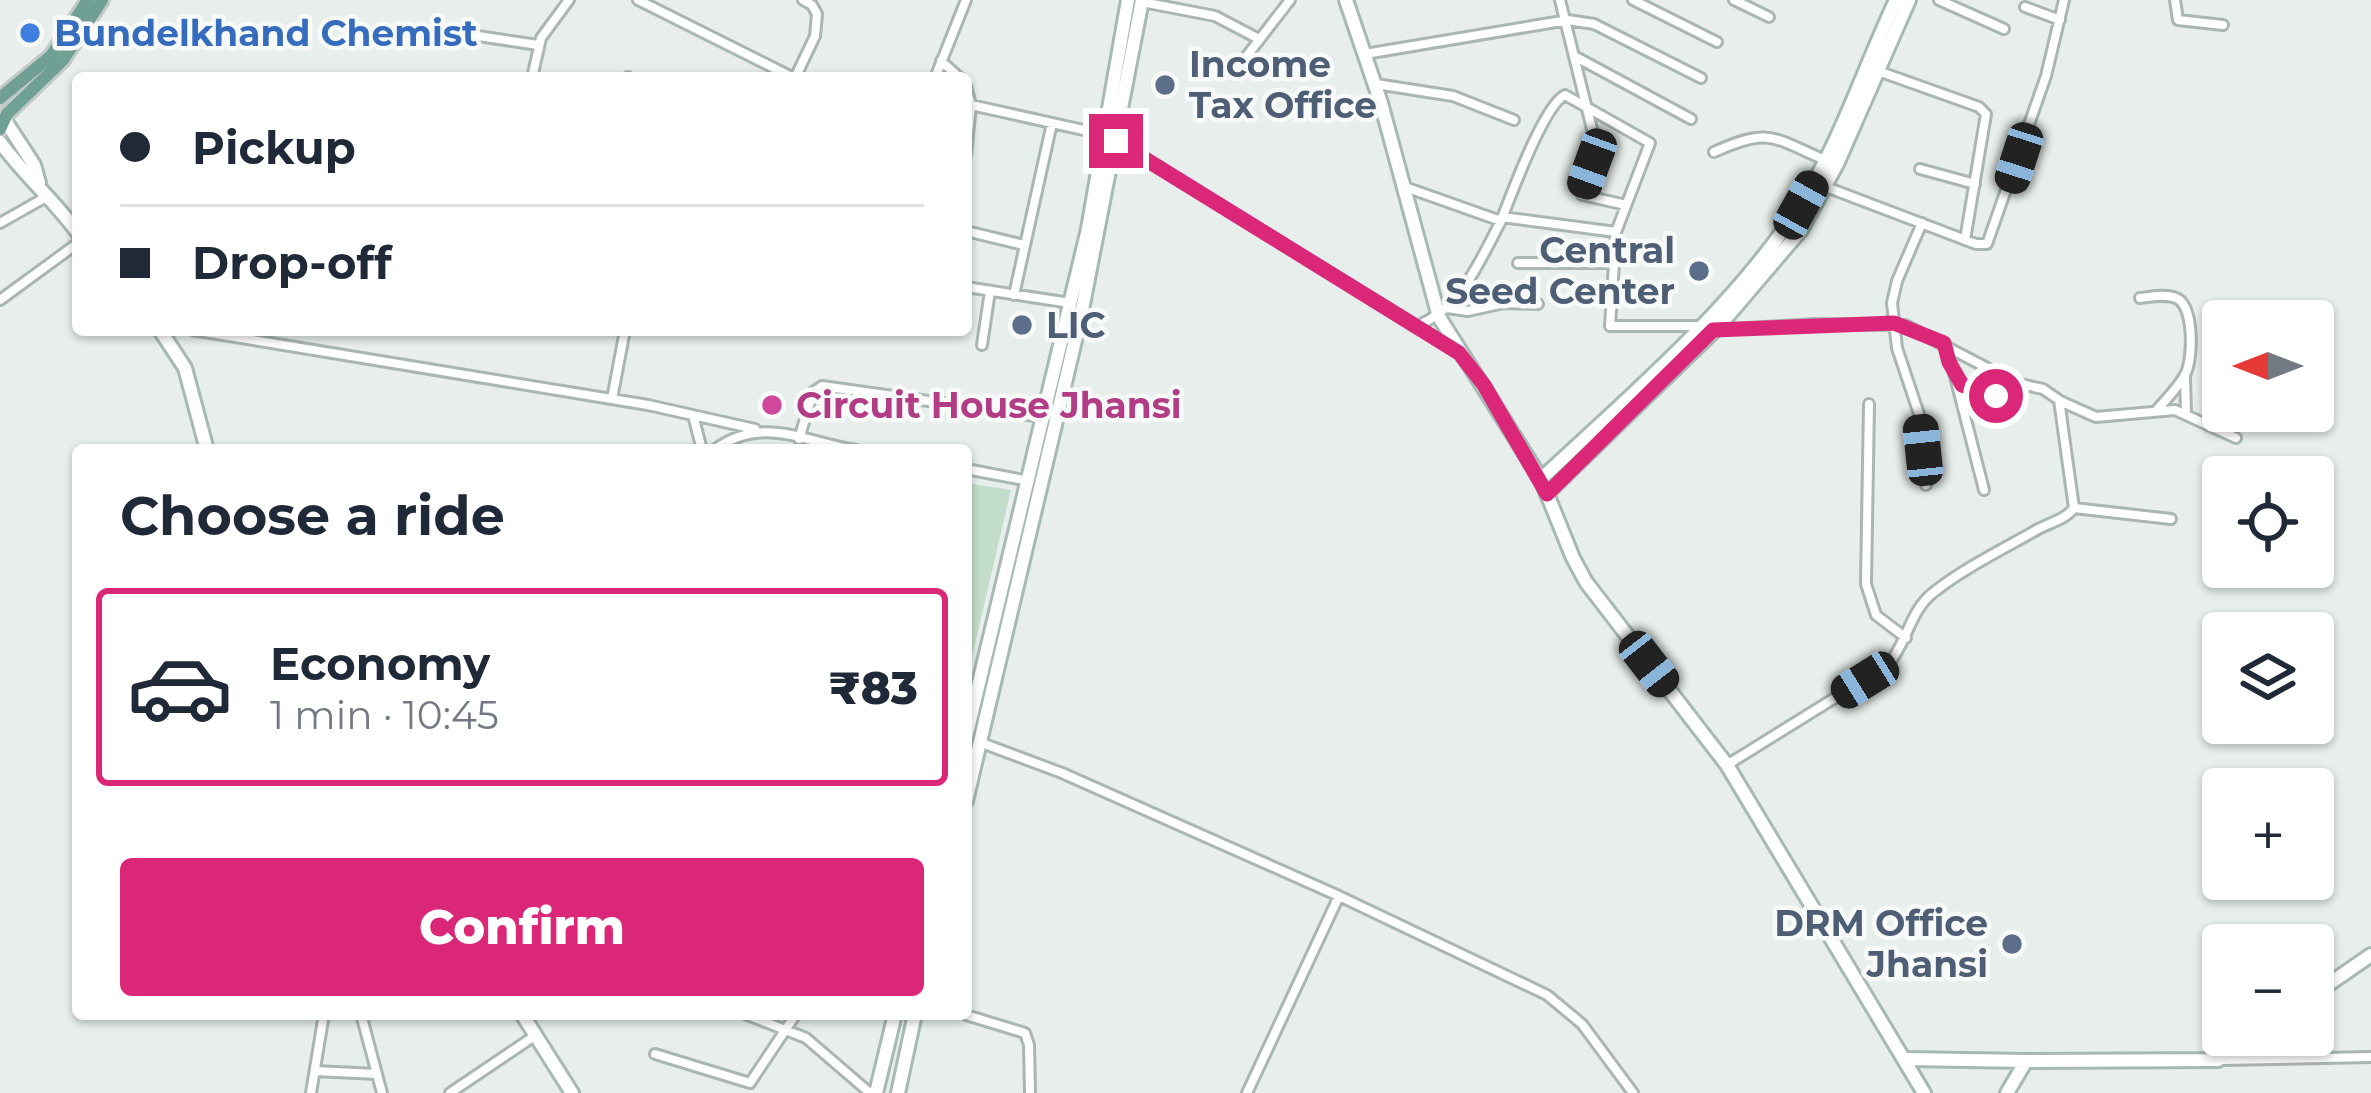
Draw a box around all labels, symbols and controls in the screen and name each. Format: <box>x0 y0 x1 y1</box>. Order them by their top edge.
place label: Bundelkhand Chemist <box>54 11 478 55</box>
marker: Bundelkhand Chemist <box>17 20 43 46</box>
place label: Income Tax Office <box>1189 42 1377 127</box>
marker: Income Tax Office <box>1152 72 1178 98</box>
route end <box>1089 114 1143 168</box>
car <box>1991 118 2047 198</box>
text: Pickup <box>192 120 356 175</box>
car <box>1563 124 1621 204</box>
car <box>1768 165 1834 245</box>
place label: Central Seed Center <box>1445 228 1675 313</box>
text: Drop-off <box>192 235 392 290</box>
marker: Central Seed Center <box>1686 258 1712 284</box>
north arrow <box>2202 300 2334 432</box>
map controls <box>2202 300 2334 1056</box>
place label: LIC <box>1046 303 1106 347</box>
marker: LIC <box>1009 312 1035 338</box>
route start <box>1969 369 2023 423</box>
place label: Circuit House Jhansi <box>796 383 1182 427</box>
marker: Circuit House Jhansi <box>759 392 785 418</box>
car <box>1901 412 1945 488</box>
button: locate <box>2202 456 2334 588</box>
text: Choose a ride <box>120 483 505 549</box>
button: layers <box>2202 612 2334 744</box>
car <box>1613 625 1685 703</box>
icon: car <box>126 633 234 741</box>
text: Economy <box>270 636 490 691</box>
car <box>1825 646 1905 714</box>
text: ₹83 <box>828 660 918 715</box>
text: 1 min · 10:45 <box>270 691 499 739</box>
button: + <box>2202 768 2334 900</box>
button: Confirm <box>120 858 924 996</box>
place label: DRM Office Jhansi <box>1774 901 1988 986</box>
button: − <box>2202 924 2334 1056</box>
marker: DRM Office Jhansi <box>1999 931 2025 957</box>

